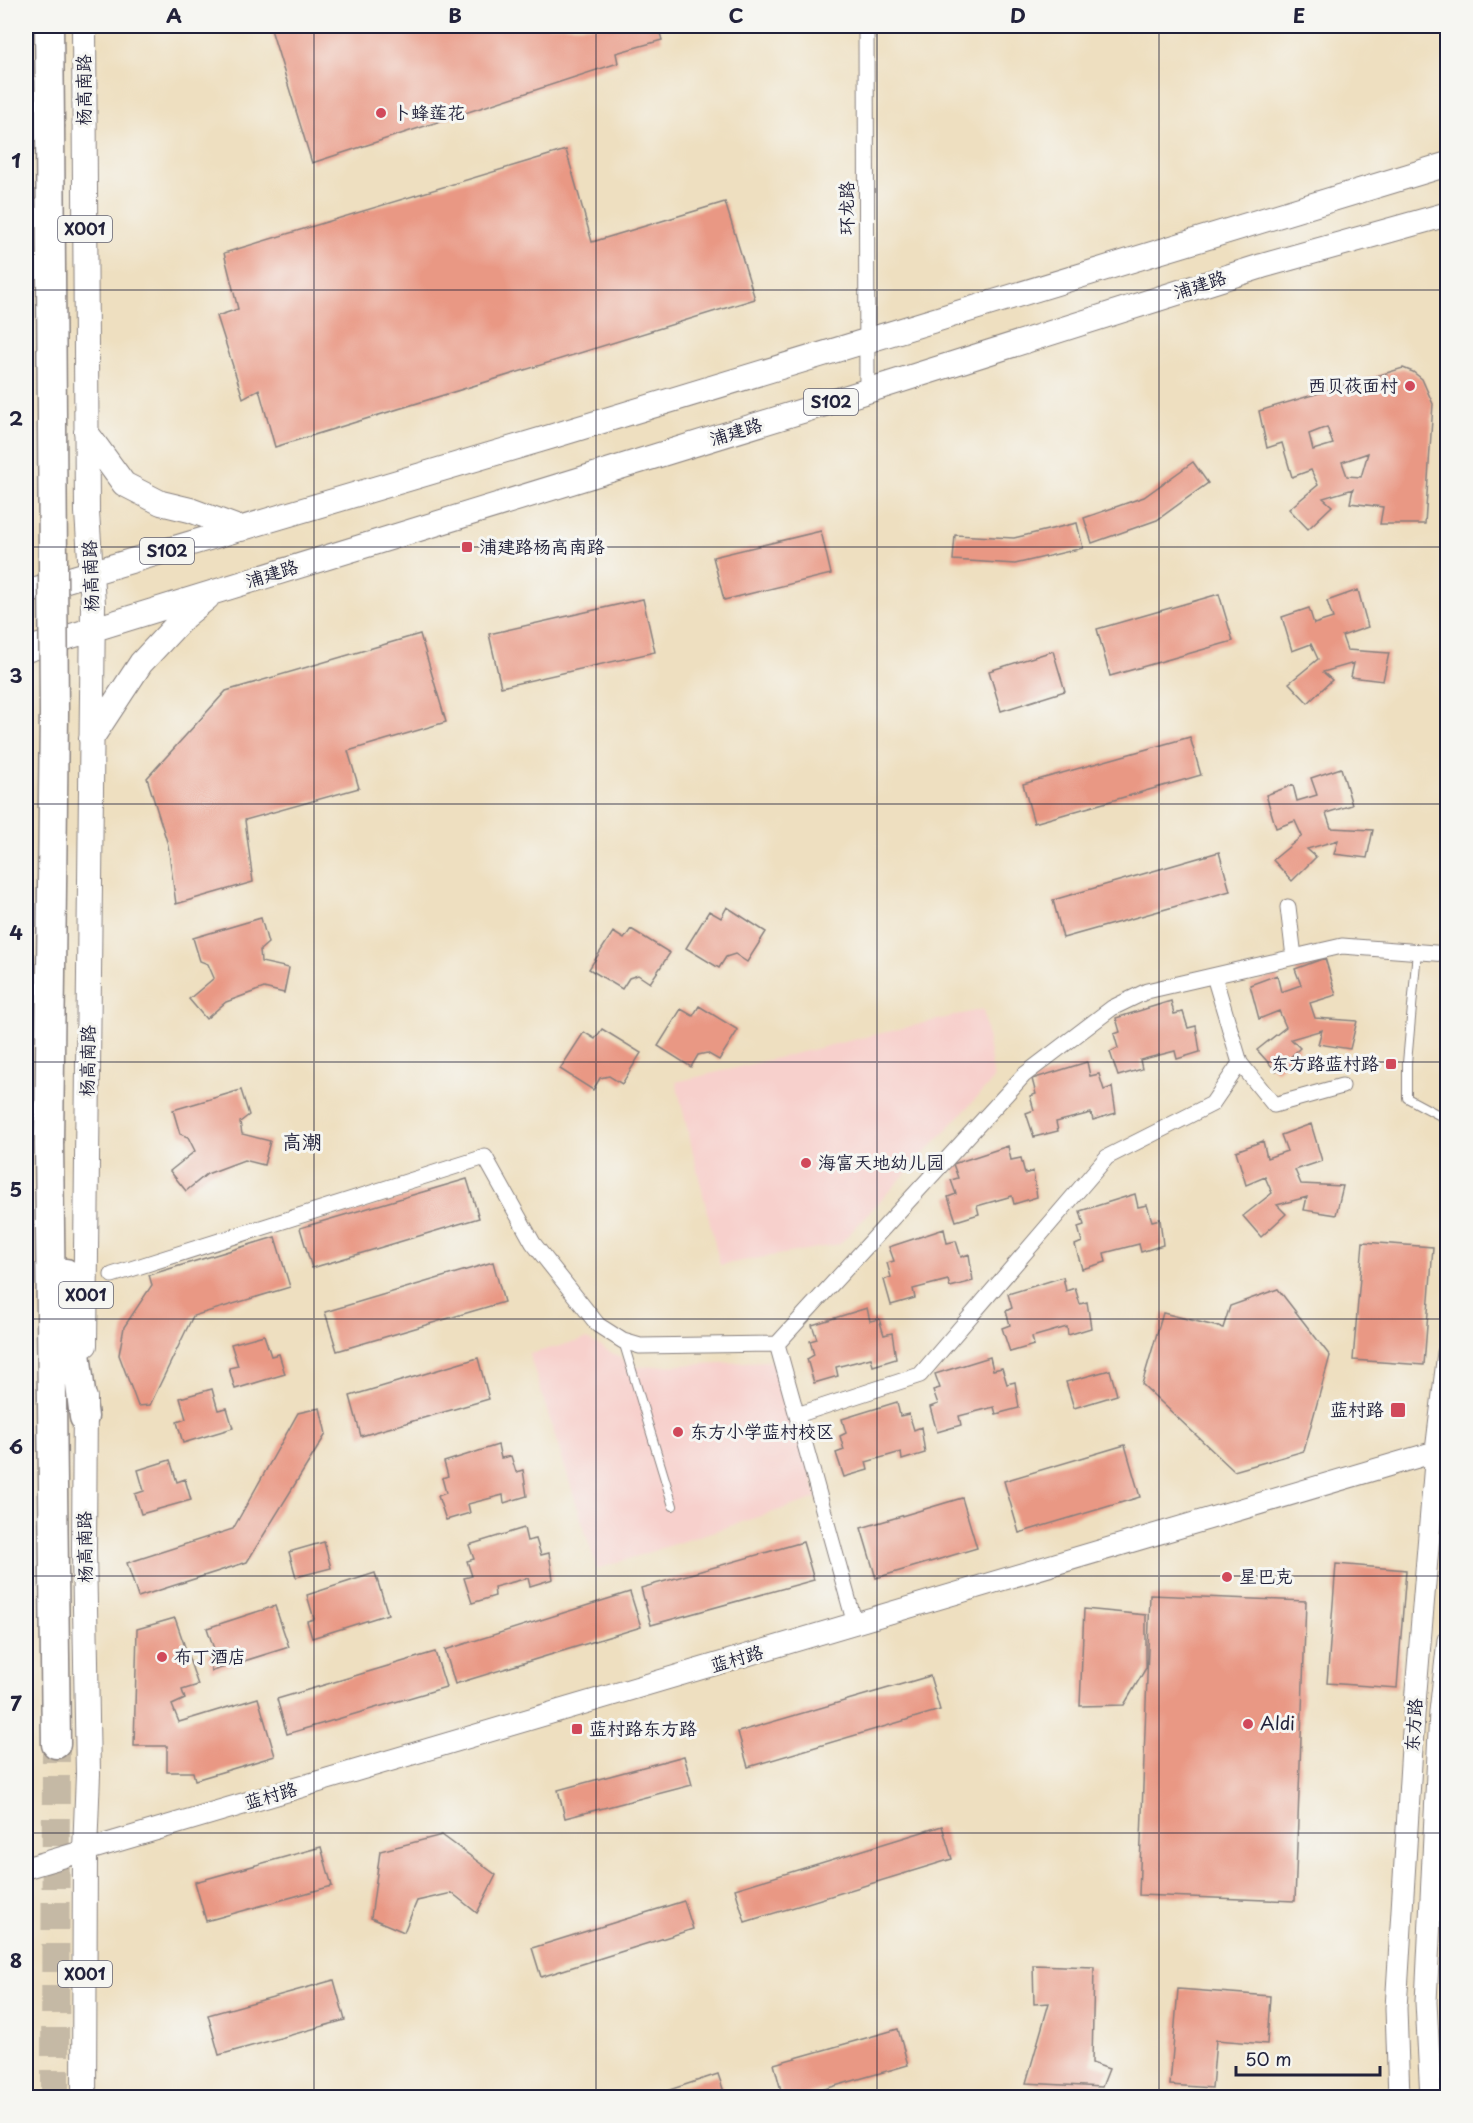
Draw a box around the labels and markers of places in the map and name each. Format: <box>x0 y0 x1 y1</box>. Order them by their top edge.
place label: 卜蜂莲花 <box>393 98 465 125</box>
marker: 卜蜂莲花 <box>374 106 388 120</box>
place label: 西贝莜面村 <box>1308 371 1398 398</box>
marker: 西贝莜面村 <box>1403 379 1417 393</box>
place label: 浦建路杨高南路 <box>479 532 605 559</box>
marker: 浦建路杨高南路 <box>460 540 474 554</box>
place label: 东方路蓝村路 <box>1271 1049 1379 1076</box>
marker: 东方路蓝村路 <box>1384 1057 1398 1071</box>
place label: 海富天地幼儿园 <box>818 1148 944 1175</box>
marker: 海富天地幼儿园 <box>799 1156 813 1170</box>
place label: 蓝村路 <box>1330 1395 1384 1422</box>
marker: 蓝村路 <box>1389 1401 1407 1419</box>
place label: 东方小学蓝村校区 <box>690 1417 834 1444</box>
marker: 东方小学蓝村校区 <box>671 1425 685 1439</box>
place label: 星巴克 <box>1239 1562 1293 1589</box>
marker: 星巴克 <box>1220 1570 1234 1584</box>
place label: 布丁酒店 <box>174 1642 246 1669</box>
marker: 布丁酒店 <box>155 1650 169 1664</box>
place label: Aldi <box>1260 1709 1295 1736</box>
place label: 蓝村路东方路 <box>589 1714 697 1741</box>
marker: Aldi <box>1241 1717 1255 1731</box>
marker: 蓝村路东方路 <box>570 1722 584 1736</box>

